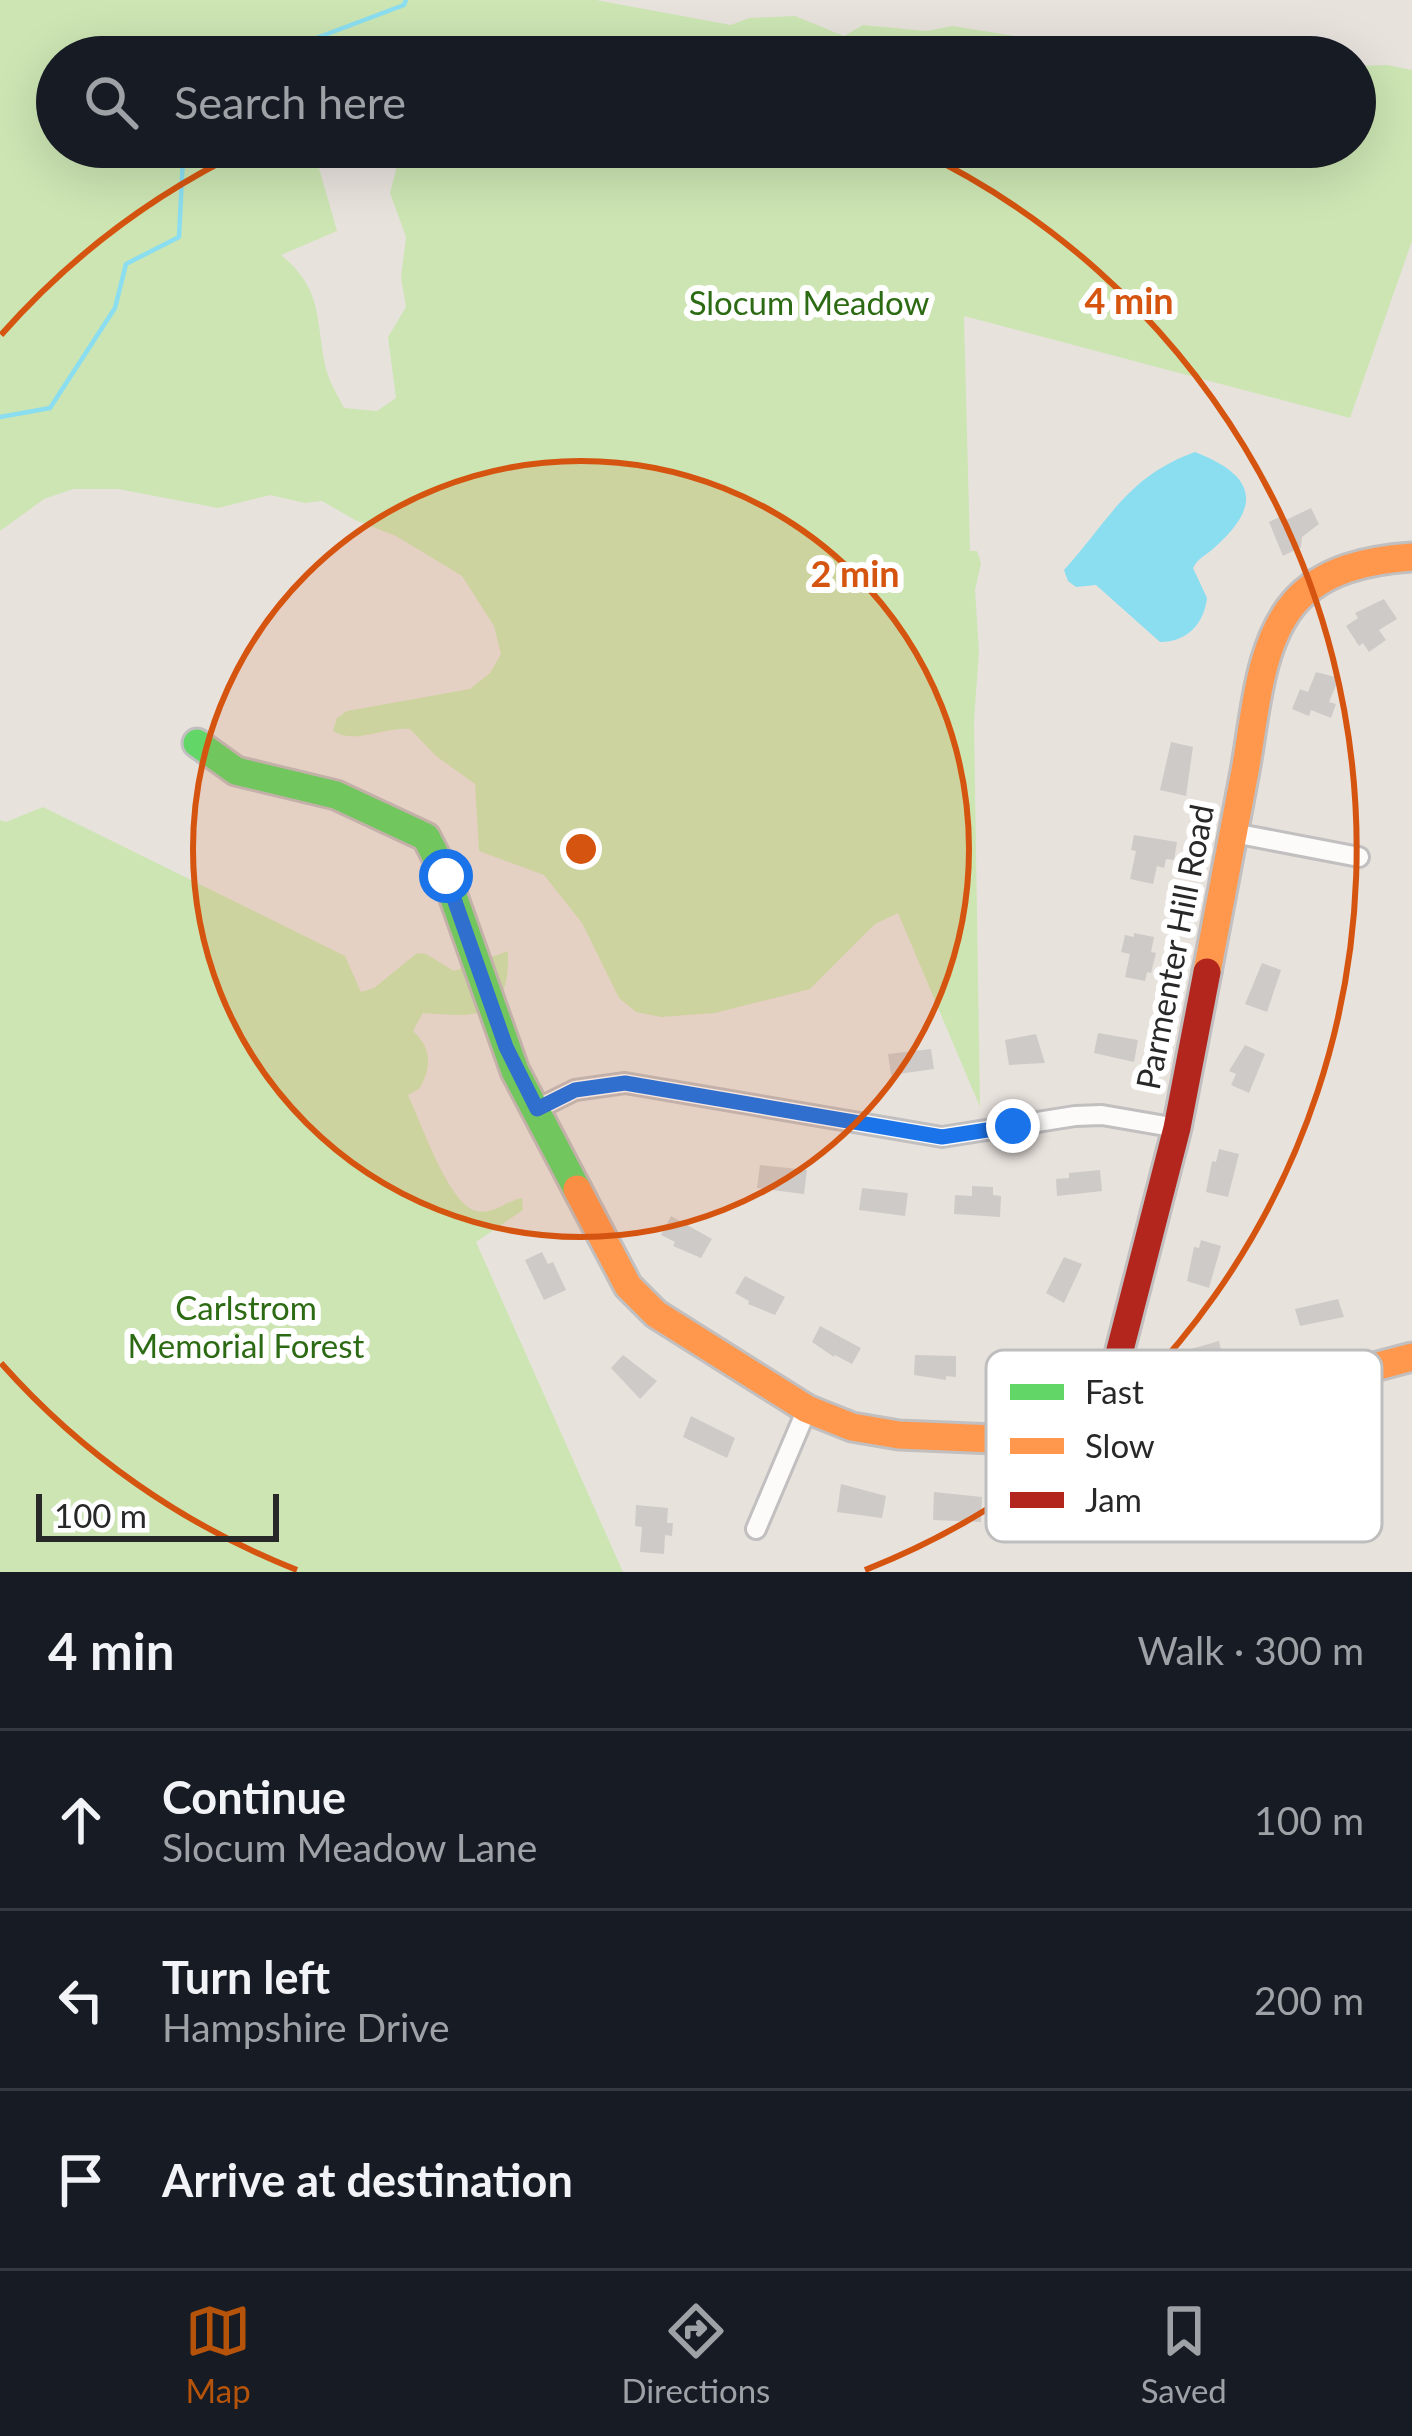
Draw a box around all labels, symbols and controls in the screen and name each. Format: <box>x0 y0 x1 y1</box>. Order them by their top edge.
search box <box>36 36 1376 168</box>
icon: search <box>78 69 144 135</box>
text: Search here <box>174 75 406 129</box>
text: 4 min <box>1084 278 1174 322</box>
park label: Slocum Meadow <box>689 282 929 322</box>
text: 2 min <box>810 551 900 595</box>
street label: Parmenter Hill Road <box>1127 801 1221 1093</box>
centre of rings <box>560 828 602 870</box>
route start <box>419 849 473 903</box>
route end <box>986 1099 1040 1153</box>
park label: Carlstrom Memorial Forest <box>128 1287 365 1365</box>
legend <box>986 1350 1382 1542</box>
text: Fast <box>1085 1371 1144 1411</box>
text: Slow <box>1085 1425 1155 1465</box>
text: Jam <box>1085 1479 1142 1519</box>
scale bar <box>36 1488 279 1541</box>
text: 100 m <box>54 1495 147 1535</box>
text: 4 min <box>48 1620 174 1681</box>
text: Walk · 300 m <box>1137 1627 1364 1673</box>
text: Continue <box>162 1770 346 1824</box>
icon: ahead <box>48 1787 114 1853</box>
text: 100 m <box>1254 1797 1364 1843</box>
text: Slocum Meadow Lane <box>162 1824 537 1870</box>
text: Turn left <box>162 1950 330 2004</box>
icon: left <box>48 1967 114 2033</box>
text: 200 m <box>1254 1977 1364 2023</box>
text: Hampshire Drive <box>162 2004 449 2050</box>
icon: arrive <box>48 2147 114 2213</box>
text: Arrive at destination <box>162 2153 573 2207</box>
tab: Map <box>185 2298 251 2410</box>
tab: Directions <box>621 2298 770 2410</box>
tab: Saved <box>1141 2298 1227 2410</box>

